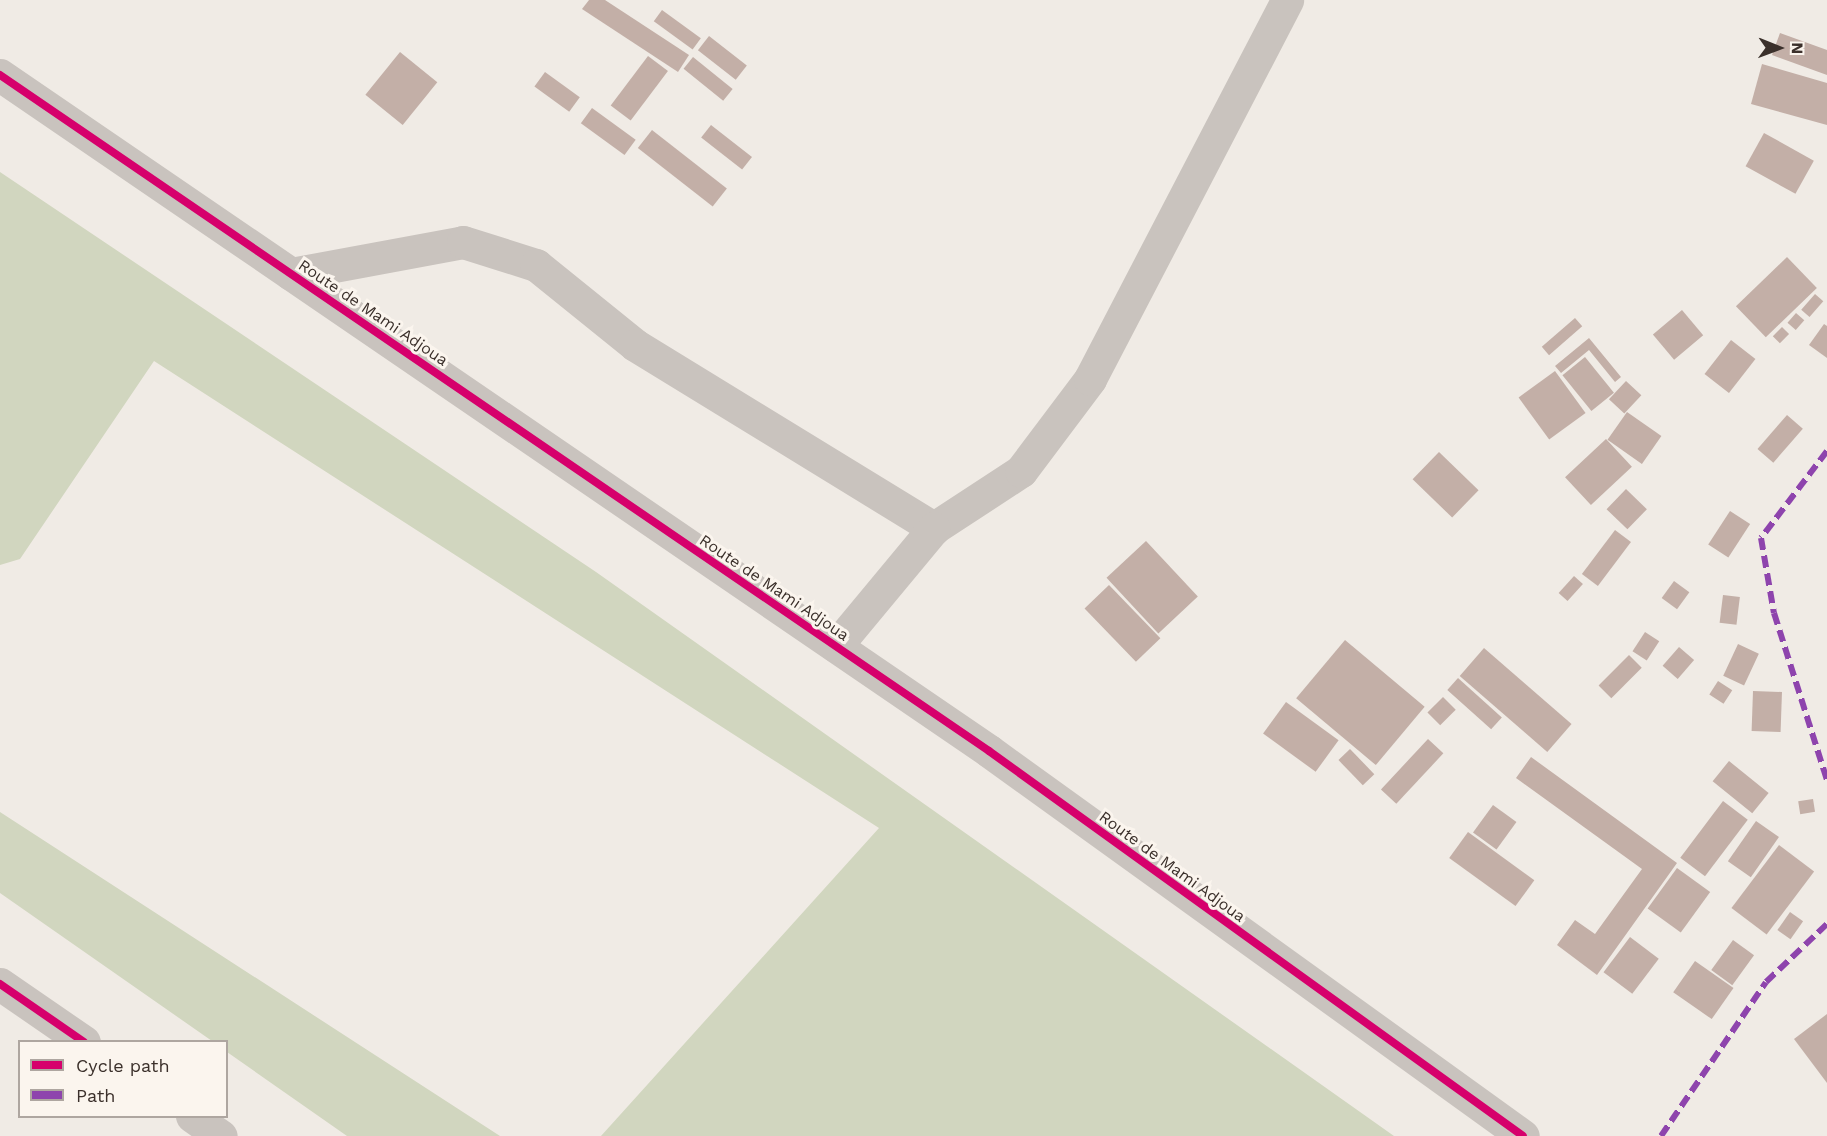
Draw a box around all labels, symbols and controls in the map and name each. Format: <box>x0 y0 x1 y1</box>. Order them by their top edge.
north arrow <box>1749 18 1809 78</box>
text: N <box>1788 42 1807 54</box>
street label: Route de Mami Adjoua <box>294 256 452 370</box>
street label: Route de Mami Adjoua <box>695 531 853 645</box>
street label: Route de Mami Adjoua <box>1095 807 1249 927</box>
legend <box>18 1040 228 1118</box>
text: Cycle path <box>76 1055 170 1076</box>
text: Path <box>76 1085 116 1106</box>

